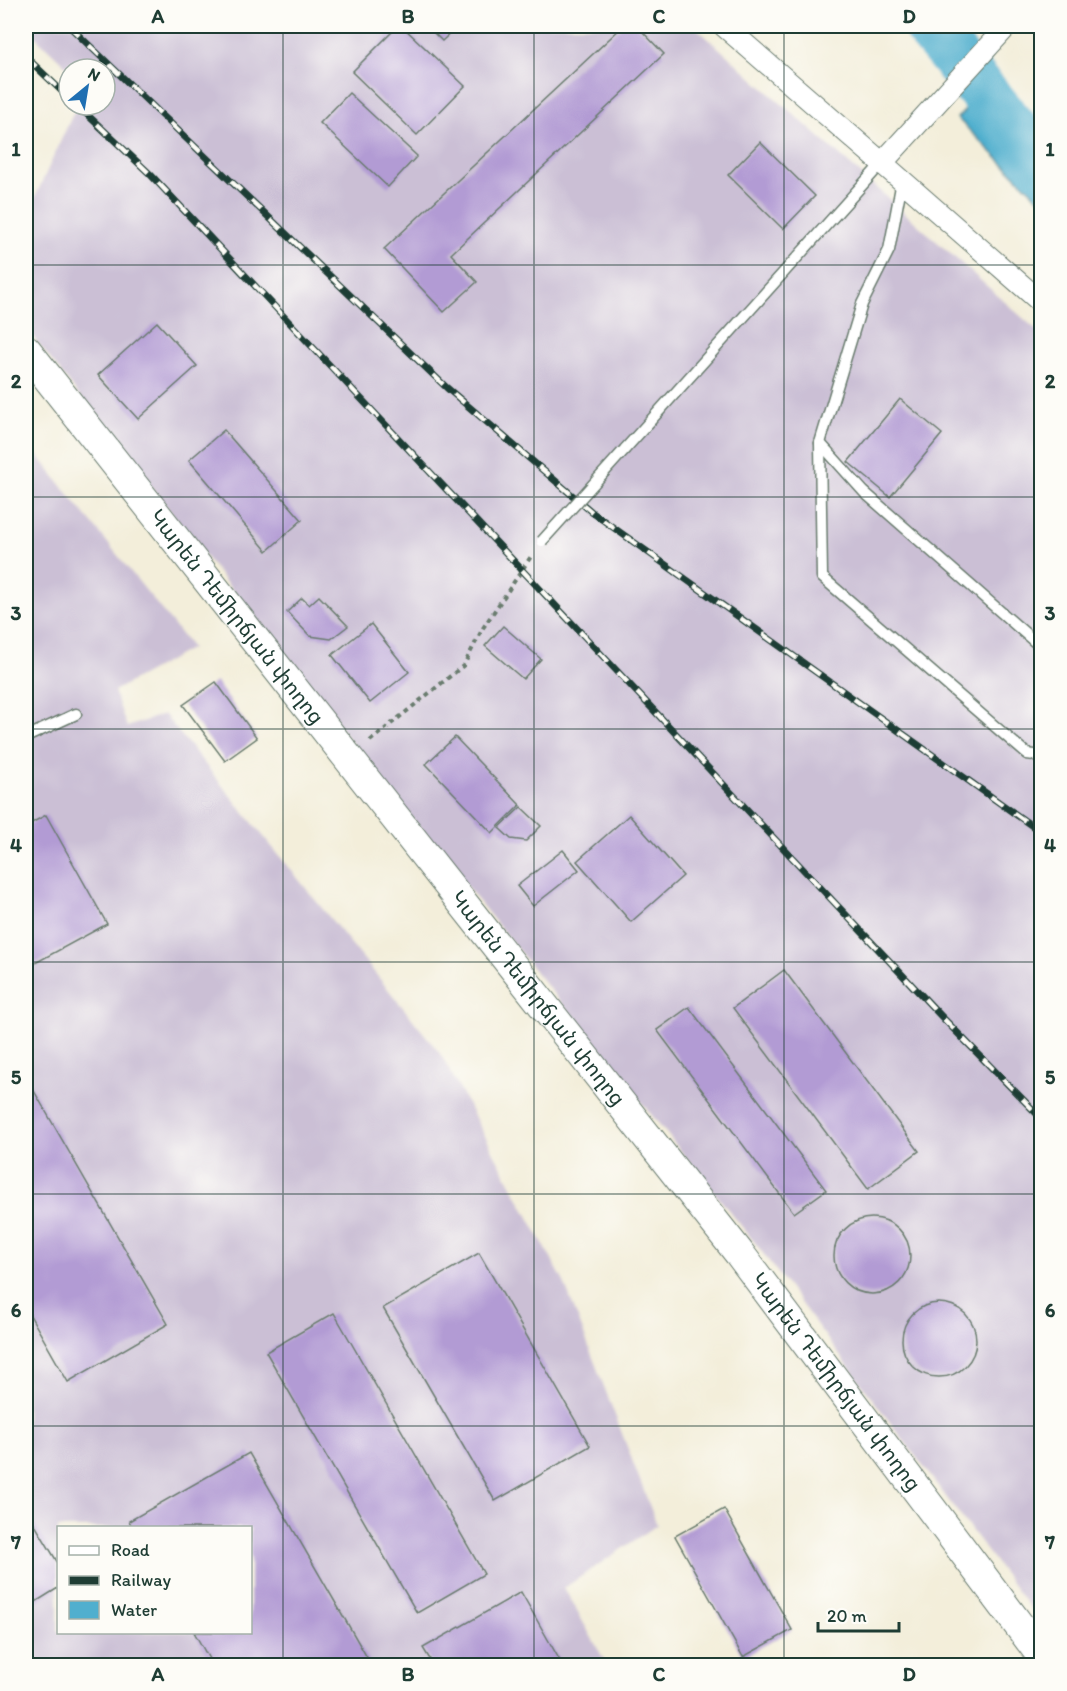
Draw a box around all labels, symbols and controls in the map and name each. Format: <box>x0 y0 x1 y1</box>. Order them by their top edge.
text: A <box>151 4 165 28</box>
text: B <box>402 4 415 28</box>
text: C <box>653 4 666 28</box>
text: D <box>902 4 916 28</box>
north arrow <box>57 57 117 117</box>
text: N <box>85 64 104 85</box>
text: 1 <box>11 137 21 161</box>
text: 1 <box>1045 137 1055 161</box>
text: 2 <box>11 369 22 393</box>
text: 2 <box>1045 369 1056 393</box>
street label: Կարեն Դեմիրճյան փողոց <box>145 504 330 729</box>
text: 3 <box>11 601 22 625</box>
text: 3 <box>1045 601 1056 625</box>
text: 4 <box>10 833 22 857</box>
text: 4 <box>1044 833 1056 857</box>
street label: Կարեն Դեմիրճյան փողոց <box>446 885 631 1110</box>
text: 5 <box>11 1065 22 1089</box>
text: 5 <box>1045 1065 1056 1089</box>
street label: Կարեն Դեմիրճյան փողոց <box>746 1268 927 1496</box>
text: 6 <box>11 1298 22 1322</box>
text: 6 <box>1045 1298 1056 1322</box>
legend <box>57 1526 252 1634</box>
text: 7 <box>10 1530 21 1554</box>
text: 7 <box>1044 1530 1055 1554</box>
text: Road <box>111 1539 150 1561</box>
text: Railway <box>111 1569 172 1591</box>
scale bar <box>818 1595 899 1633</box>
text: Water <box>111 1599 157 1621</box>
text: 20 m <box>827 1605 867 1627</box>
text: A <box>151 1662 165 1686</box>
text: B <box>402 1662 415 1686</box>
text: C <box>653 1662 666 1686</box>
text: D <box>902 1662 916 1686</box>

